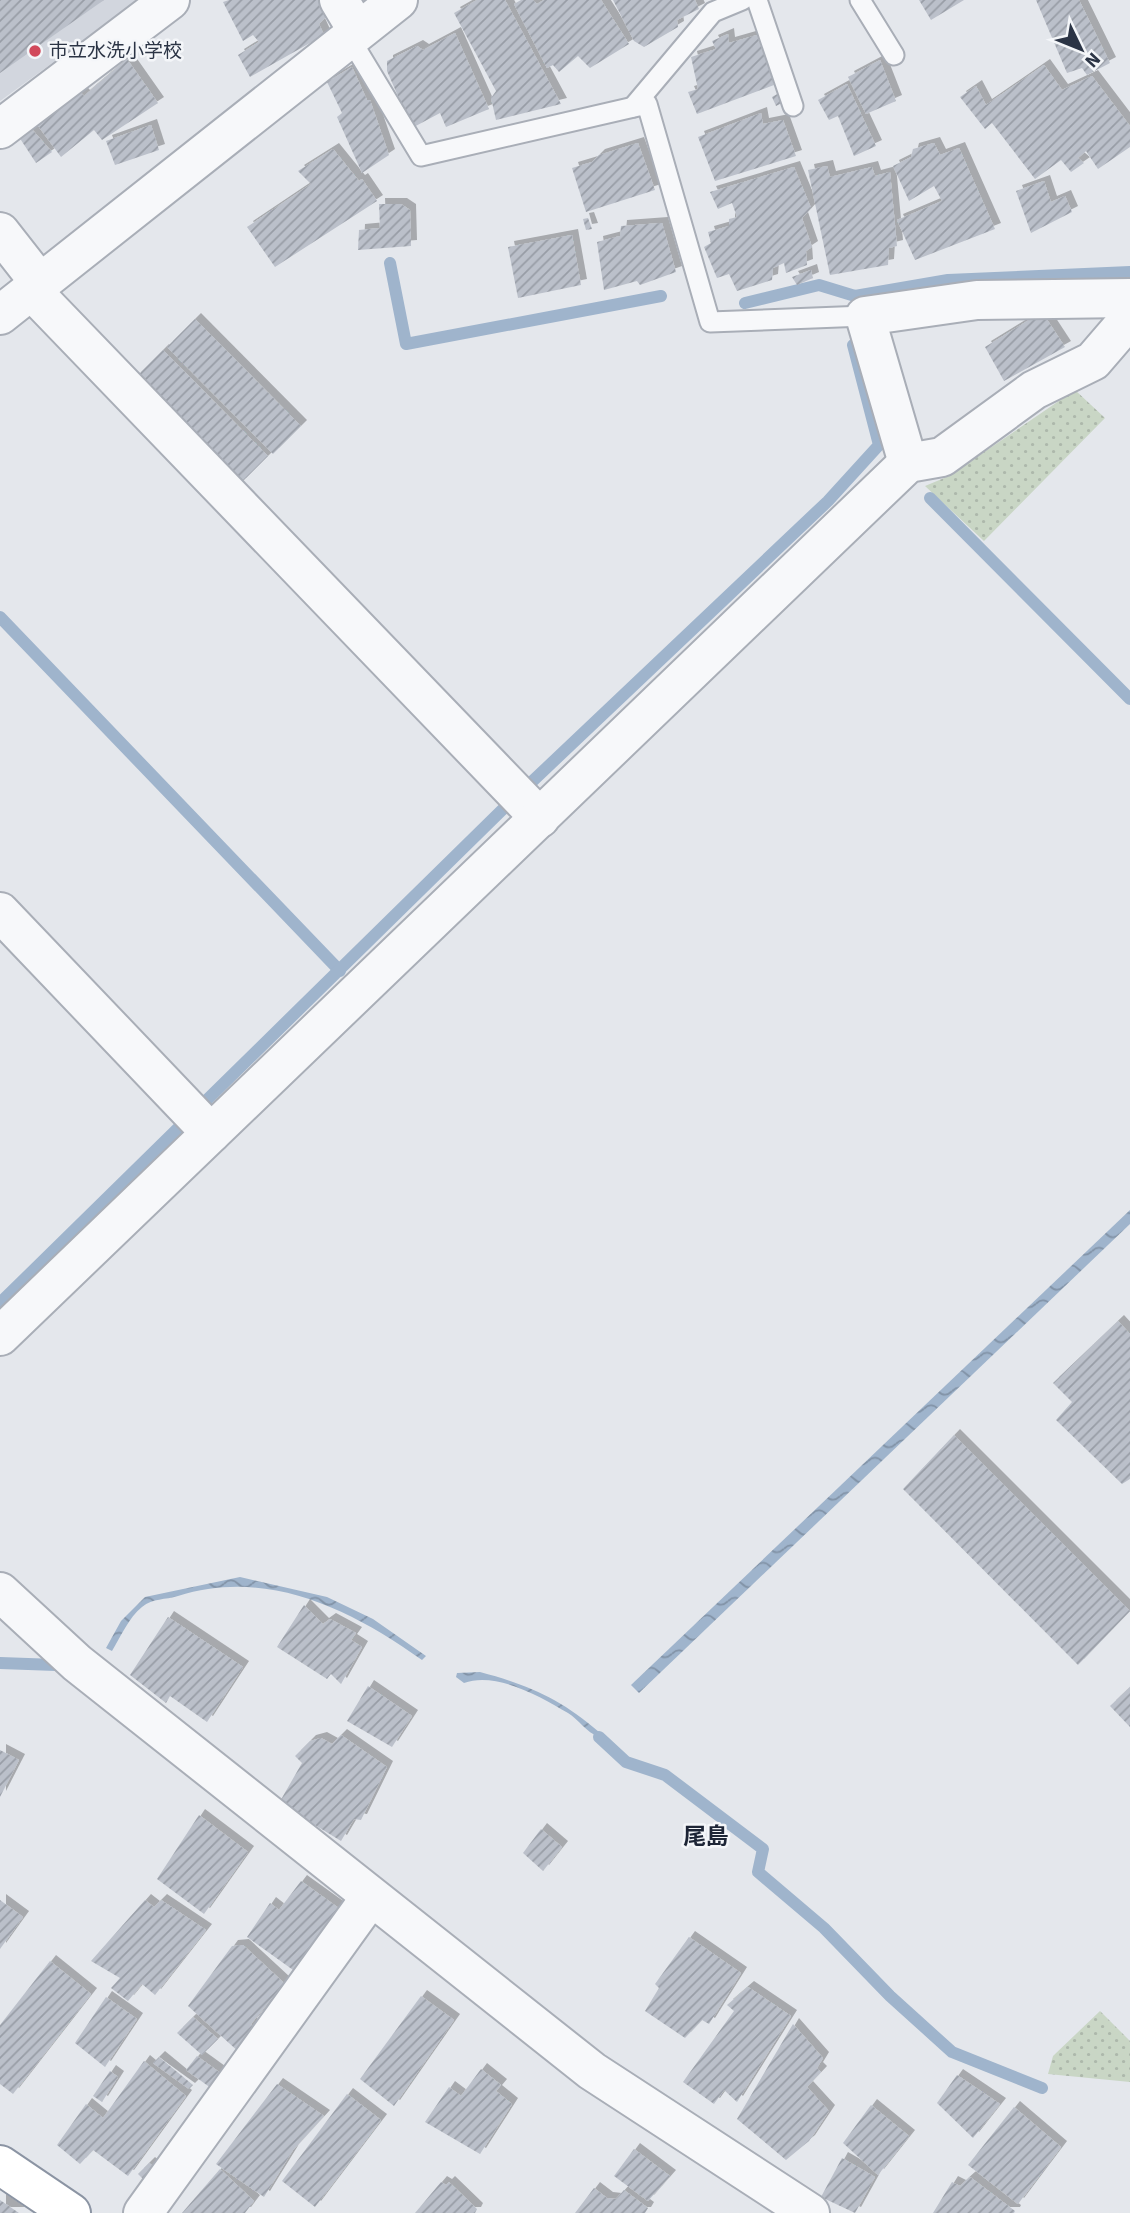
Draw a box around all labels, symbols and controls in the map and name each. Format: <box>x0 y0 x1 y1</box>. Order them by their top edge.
north arrow <box>1046 14 1116 84</box>
place label: 市立水洗小学校 <box>49 38 182 65</box>
marker: 市立水洗小学校 <box>27 43 43 59</box>
text: N <box>1078 46 1107 73</box>
district label: 尾島 <box>683 1820 729 1853</box>

